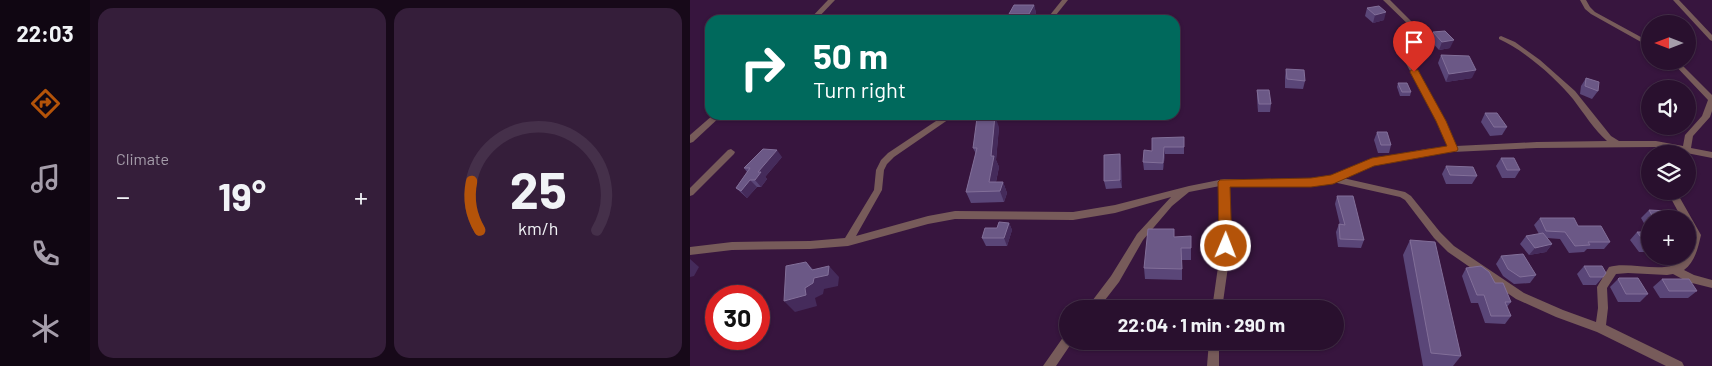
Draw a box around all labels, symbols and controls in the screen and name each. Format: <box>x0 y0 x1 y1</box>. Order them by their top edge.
north arrow <box>1641 15 1696 70</box>
map controls <box>1641 15 1696 265</box>
text: 22:03 <box>16 20 74 46</box>
pin <box>1393 21 1435 72</box>
icon: arrive <box>1400 28 1428 56</box>
text: 50 m <box>813 34 888 76</box>
icon: right <box>730 35 795 100</box>
text: Turn right <box>813 76 906 102</box>
button: sound <box>1641 80 1696 135</box>
icon: directions <box>28 86 63 121</box>
button: layers <box>1641 145 1696 200</box>
text: Climate <box>116 149 169 168</box>
text: 25 <box>509 157 567 219</box>
icon: music <box>28 161 63 196</box>
text: 19° <box>218 173 266 219</box>
text: − <box>116 179 130 213</box>
text: + <box>354 179 368 213</box>
button: + <box>1641 210 1696 265</box>
text: km/h <box>518 217 558 239</box>
position arrow <box>1199 219 1251 271</box>
icon: phone <box>28 236 63 271</box>
speed limit sign: 30 <box>705 285 770 350</box>
icon: climate <box>28 311 63 346</box>
text: 22:04 · 1 min · 290 m <box>1118 313 1285 336</box>

